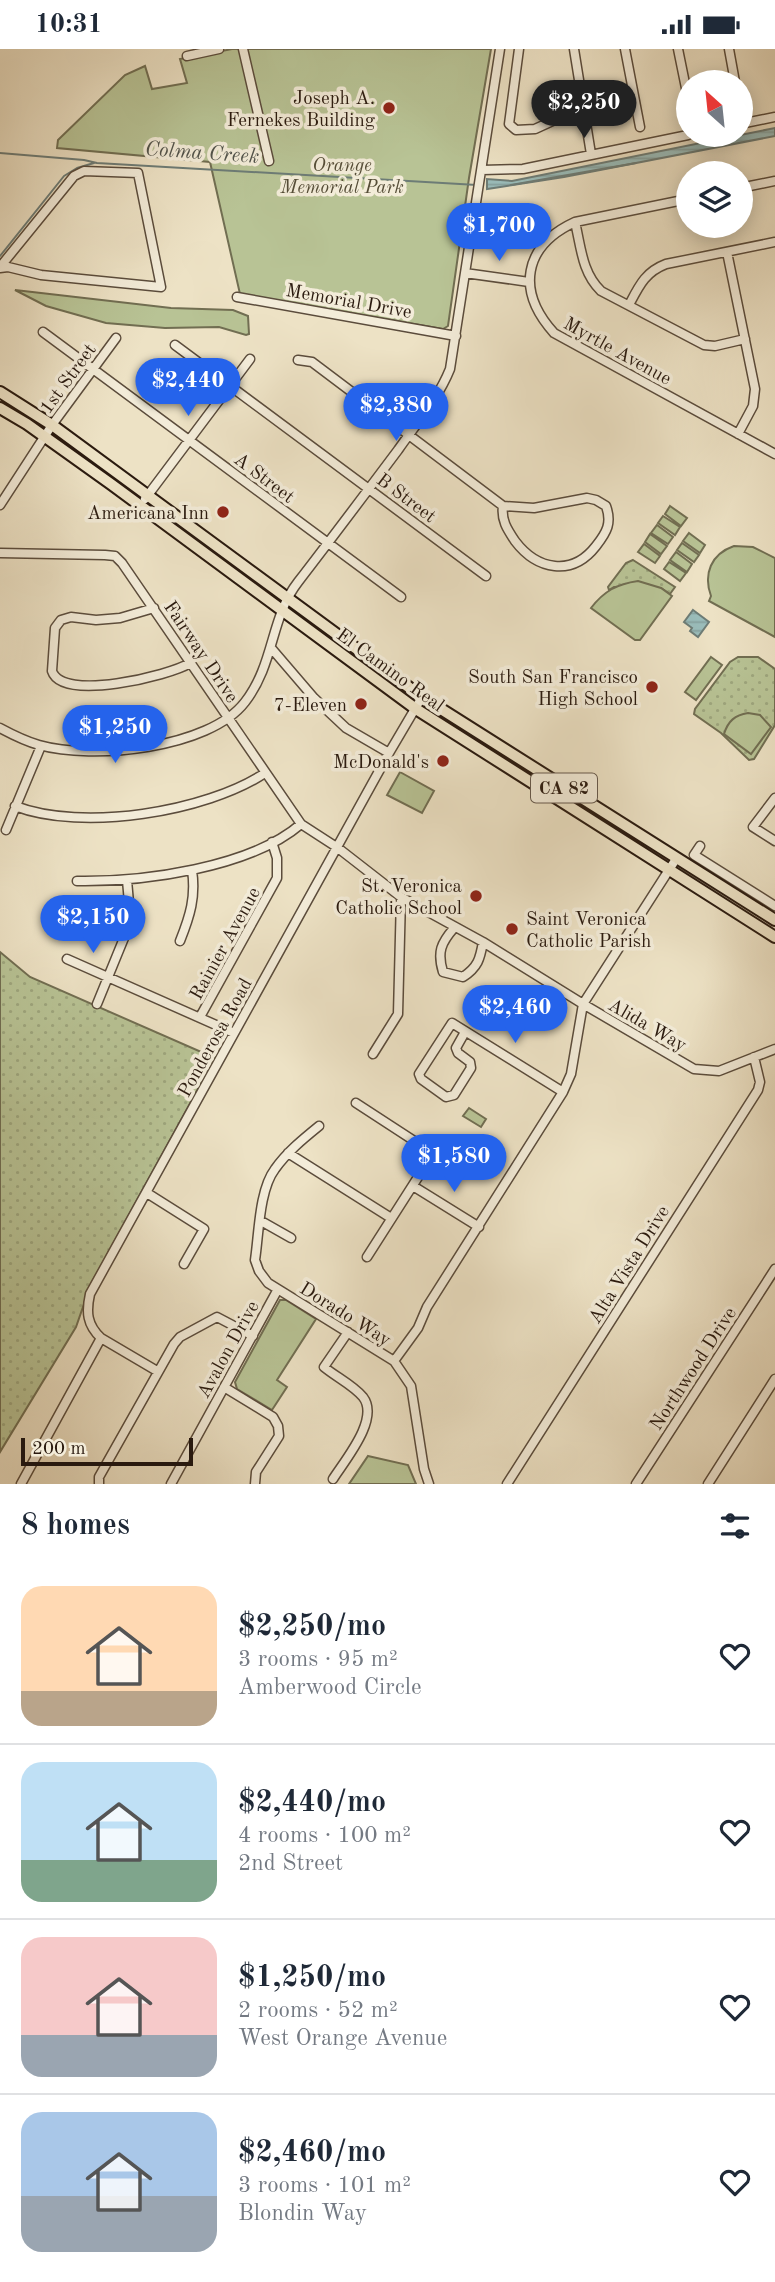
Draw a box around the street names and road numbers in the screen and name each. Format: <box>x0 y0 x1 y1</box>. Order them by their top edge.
street label: Memorial Drive <box>284 282 413 323</box>
street label: Myrtle Avenue <box>560 315 674 390</box>
street label: 1st Street <box>37 341 101 418</box>
street label: A Street <box>230 450 297 508</box>
street label: B Street <box>372 471 439 527</box>
street label: Fairway Drive <box>159 598 241 707</box>
street label: El Camino Real <box>332 626 447 716</box>
road number: CA 82 <box>531 773 597 803</box>
street label: Rainier Avenue <box>187 885 265 1004</box>
street label: Ponderosa Road <box>176 975 257 1101</box>
street label: Alida Way <box>604 996 689 1056</box>
street label: Alta Vista Drive <box>586 1203 674 1328</box>
street label: Dorado Way <box>296 1280 394 1351</box>
street label: Avalon Drive <box>195 1298 264 1402</box>
street label: Northwood Drive <box>647 1304 741 1434</box>

